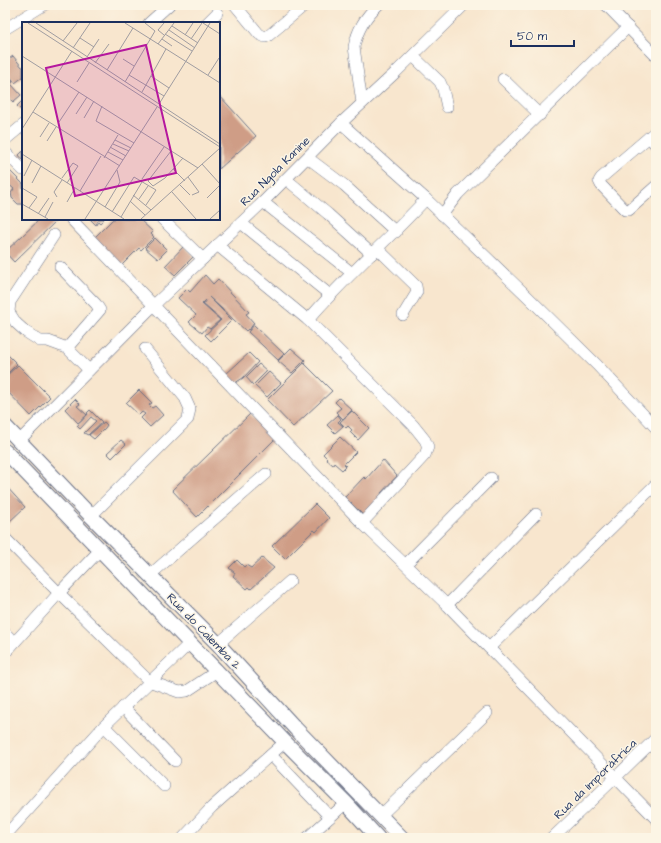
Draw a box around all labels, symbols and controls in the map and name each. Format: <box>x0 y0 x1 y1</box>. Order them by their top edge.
inset map <box>22 22 220 220</box>
scale bar <box>511 22 574 48</box>
text: 50 m <box>517 28 548 45</box>
street label: Rua Ngola Kanine <box>237 132 315 211</box>
street label: Rua do Calemba 2 <box>163 589 245 673</box>
street label: Rua da Imporáfrica <box>550 735 641 823</box>

